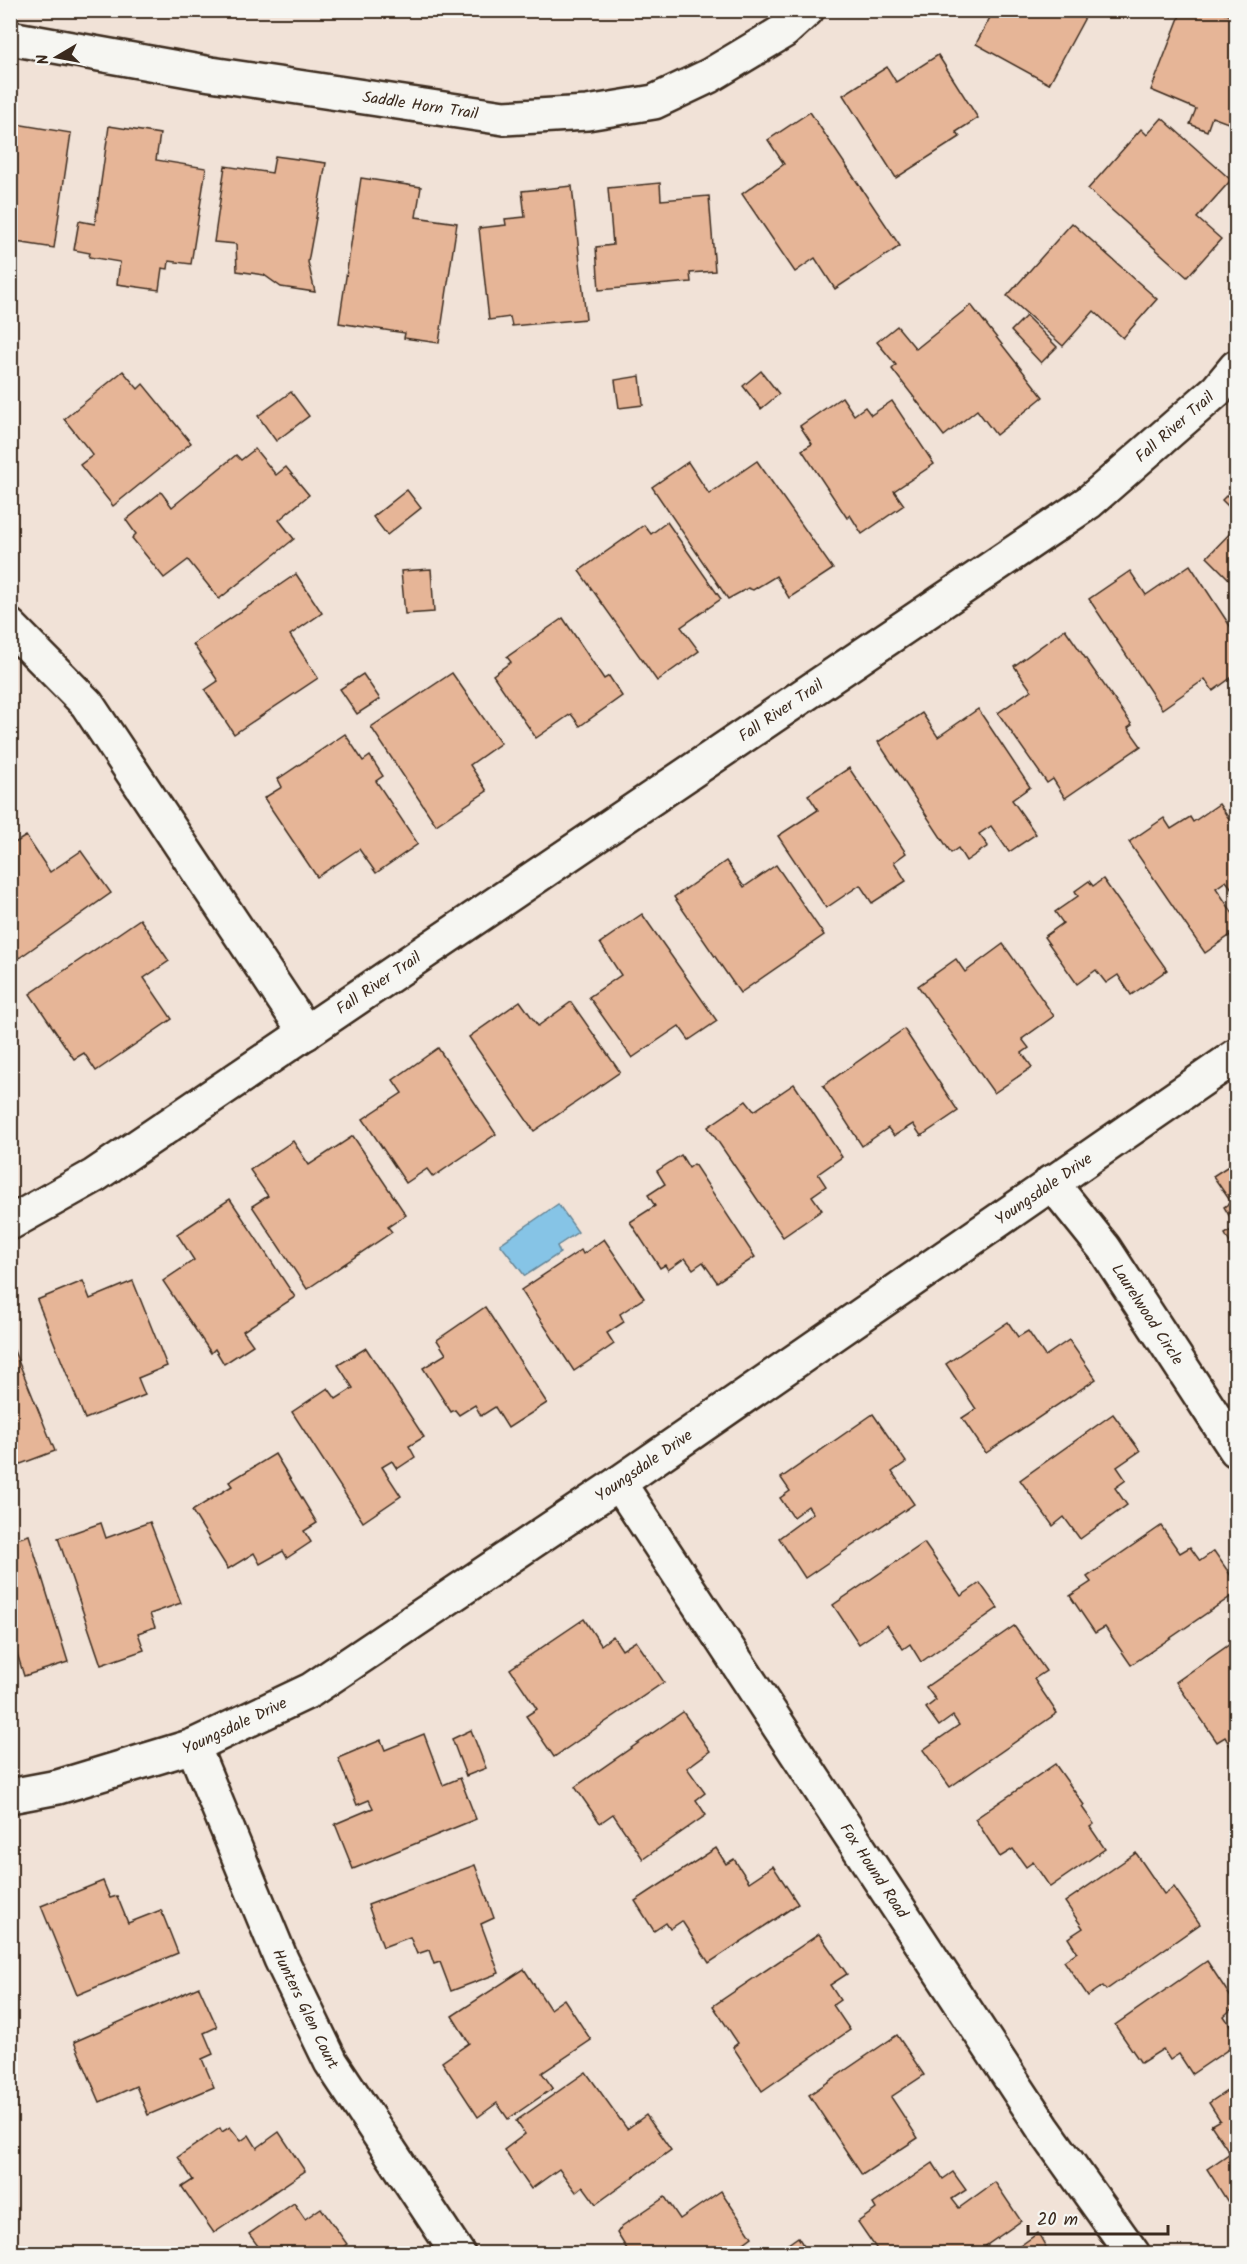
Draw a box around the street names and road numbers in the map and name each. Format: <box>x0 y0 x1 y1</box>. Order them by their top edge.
street label: Saddle Horn Trail <box>361 84 480 127</box>
street label: Fall River Trail <box>1130 385 1220 469</box>
street label: Fall River Trail <box>733 673 829 749</box>
street label: Fall River Trail <box>331 945 426 1021</box>
street label: Youngsdale Drive <box>990 1147 1097 1232</box>
street label: Laurelwood Circle <box>1105 1259 1190 1370</box>
street label: Youngsdale Drive <box>590 1423 698 1508</box>
street label: Youngsdale Drive <box>179 1691 291 1761</box>
street label: Fox Hound Road <box>833 1818 915 1924</box>
street label: Hunters Glen Court <box>266 1945 345 2075</box>

